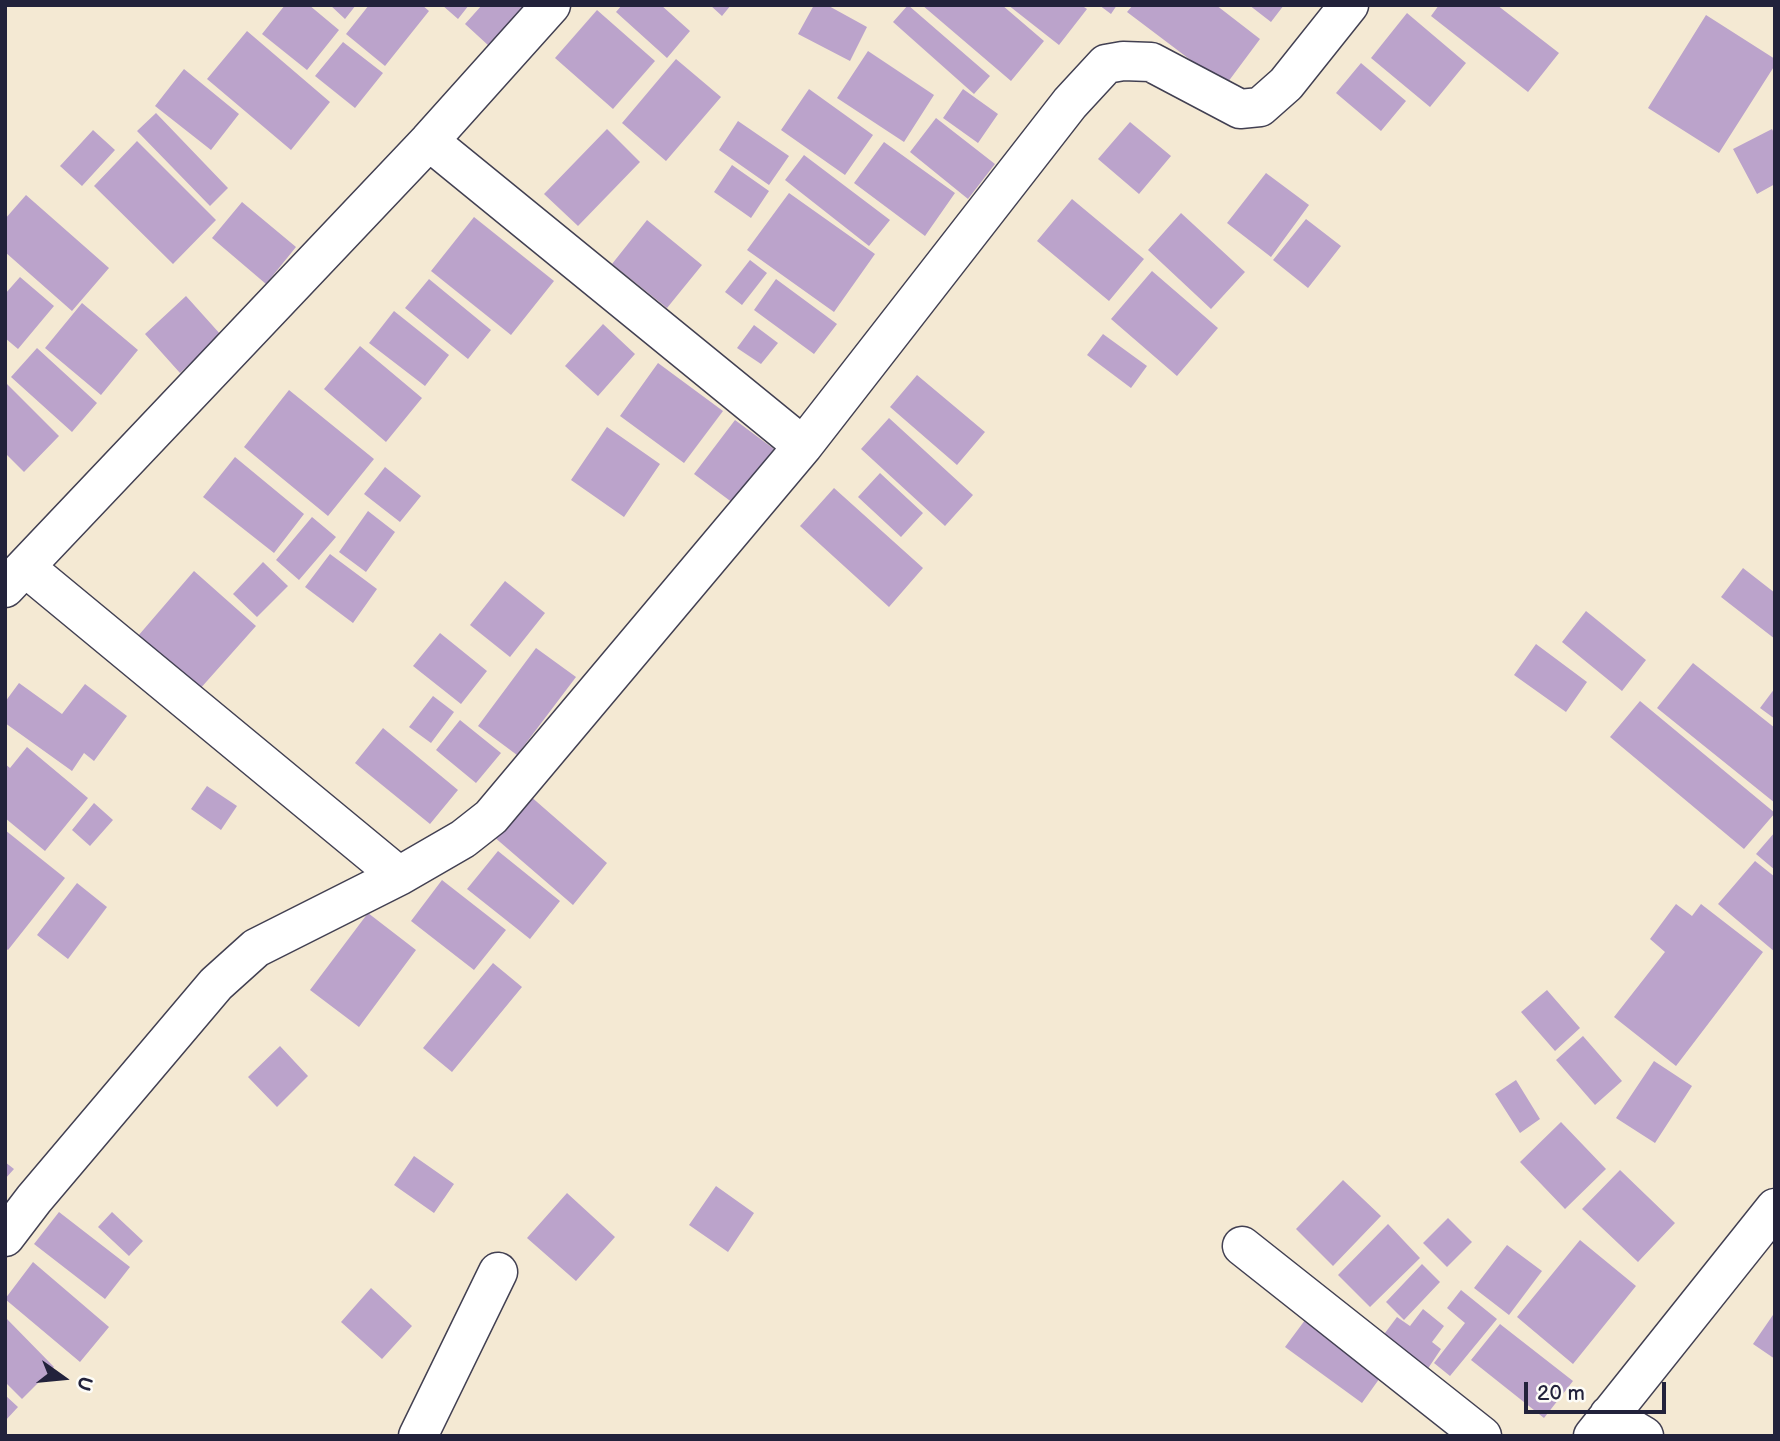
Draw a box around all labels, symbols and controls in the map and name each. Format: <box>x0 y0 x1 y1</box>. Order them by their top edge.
north arrow <box>28 1343 98 1413</box>
scale bar <box>1528 1368 1670 1412</box>
text: U <box>71 1374 97 1393</box>
text: 20 m <box>1537 1381 1585 1406</box>

